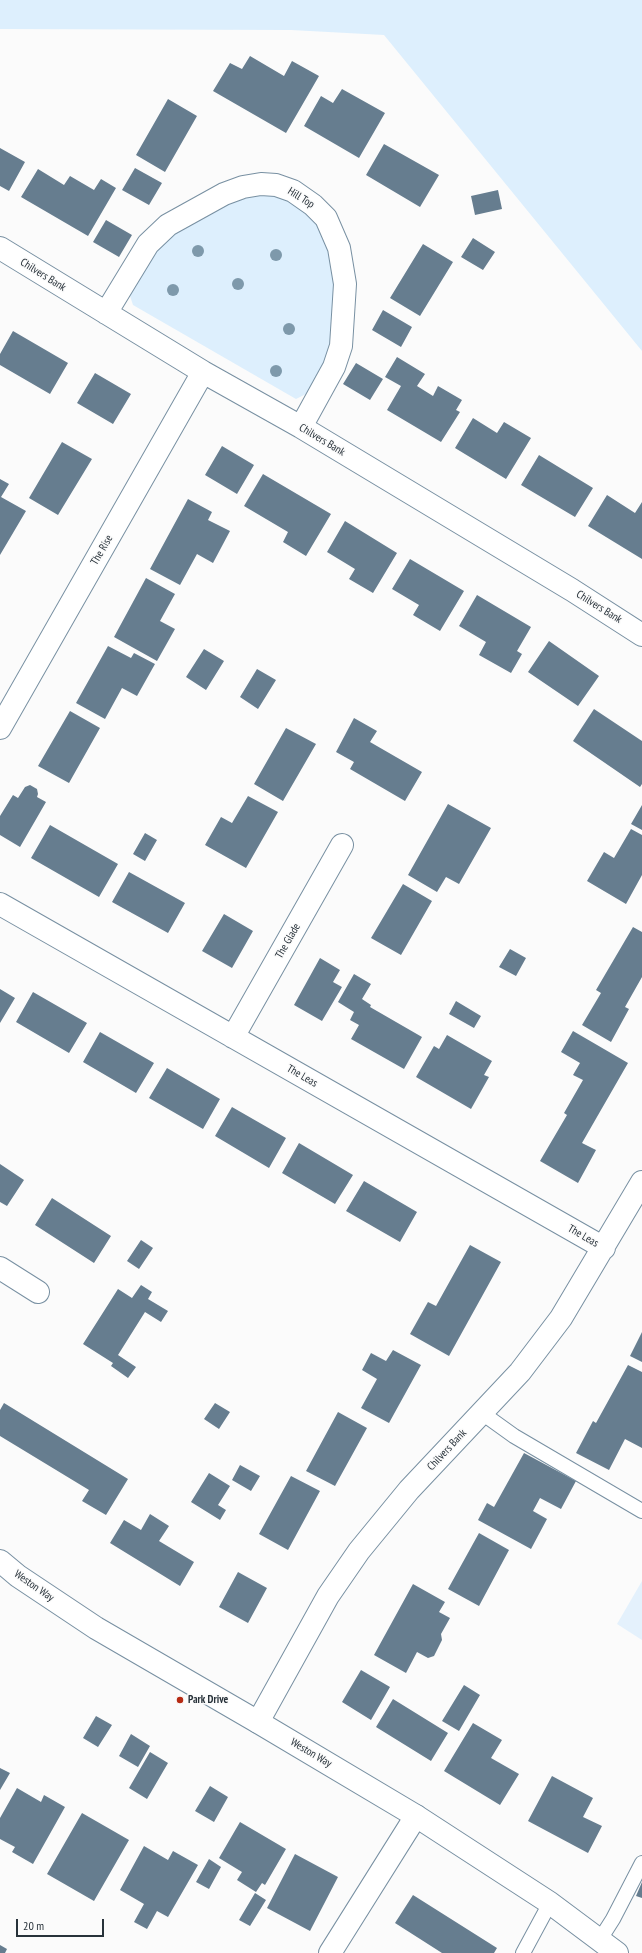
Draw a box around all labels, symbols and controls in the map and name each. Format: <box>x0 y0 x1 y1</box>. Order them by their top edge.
street label: Hill Top <box>285 185 317 211</box>
street label: Chilvers Bank <box>18 256 68 294</box>
street label: Chilvers Bank <box>297 421 347 459</box>
street label: The Rise <box>88 533 116 567</box>
street label: Chilvers Bank <box>574 588 624 626</box>
street label: The Glade <box>273 921 303 961</box>
street label: The Leas <box>284 1062 320 1090</box>
street label: The Leas <box>565 1222 601 1250</box>
street label: Chilvers Bank <box>425 1427 469 1473</box>
street label: Weston Way <box>12 1567 56 1605</box>
place label: Park Drive <box>188 1693 228 1707</box>
marker: Park Drive <box>175 1695 185 1705</box>
street label: Weston Way <box>288 1736 334 1770</box>
scale bar <box>18 1911 106 1937</box>
text: 20 m <box>23 1918 44 1933</box>

